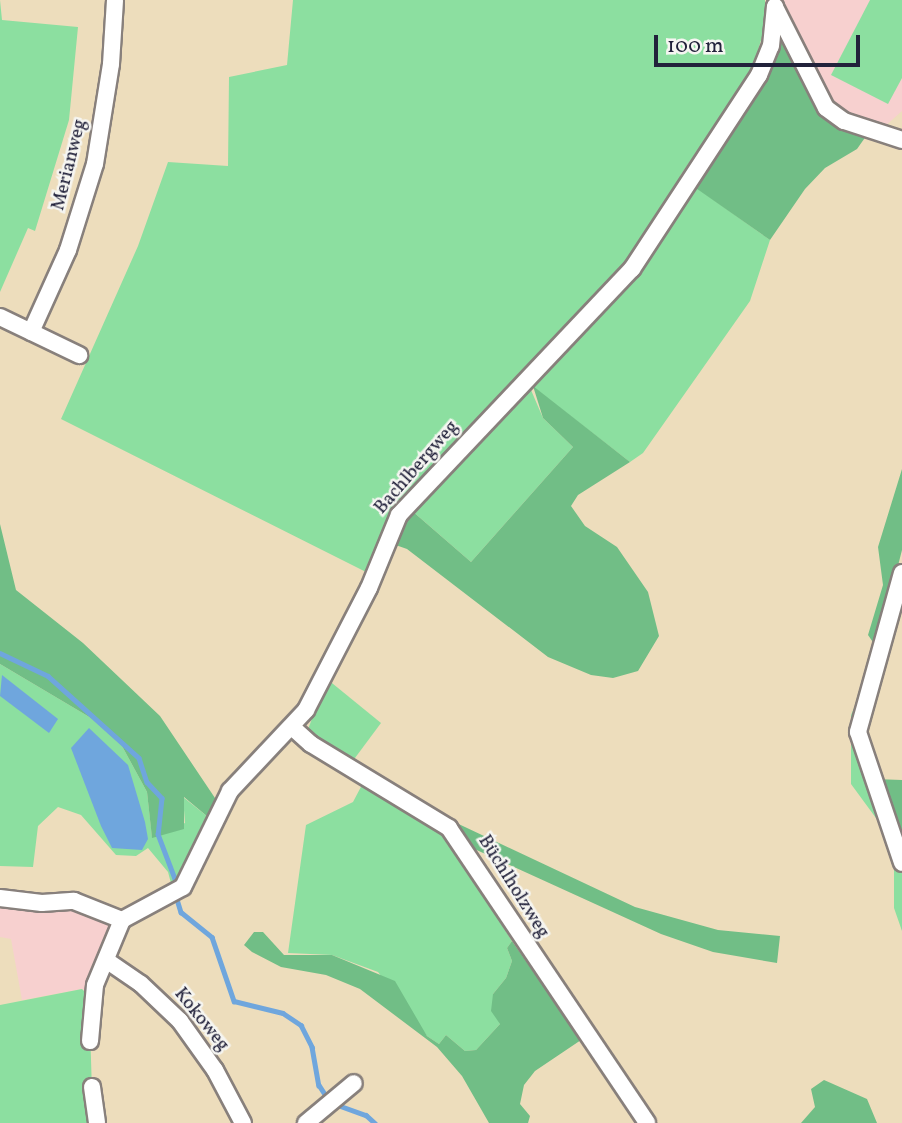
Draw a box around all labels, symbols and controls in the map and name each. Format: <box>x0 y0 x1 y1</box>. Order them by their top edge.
scale bar <box>657 21 864 65</box>
text: 100 m <box>667 32 724 61</box>
street label: Merianweg <box>48 117 92 213</box>
street label: Bachlbergweg <box>370 417 464 519</box>
street label: Büchlholzweg <box>472 831 554 943</box>
street label: Kokoweg <box>168 984 234 1056</box>

